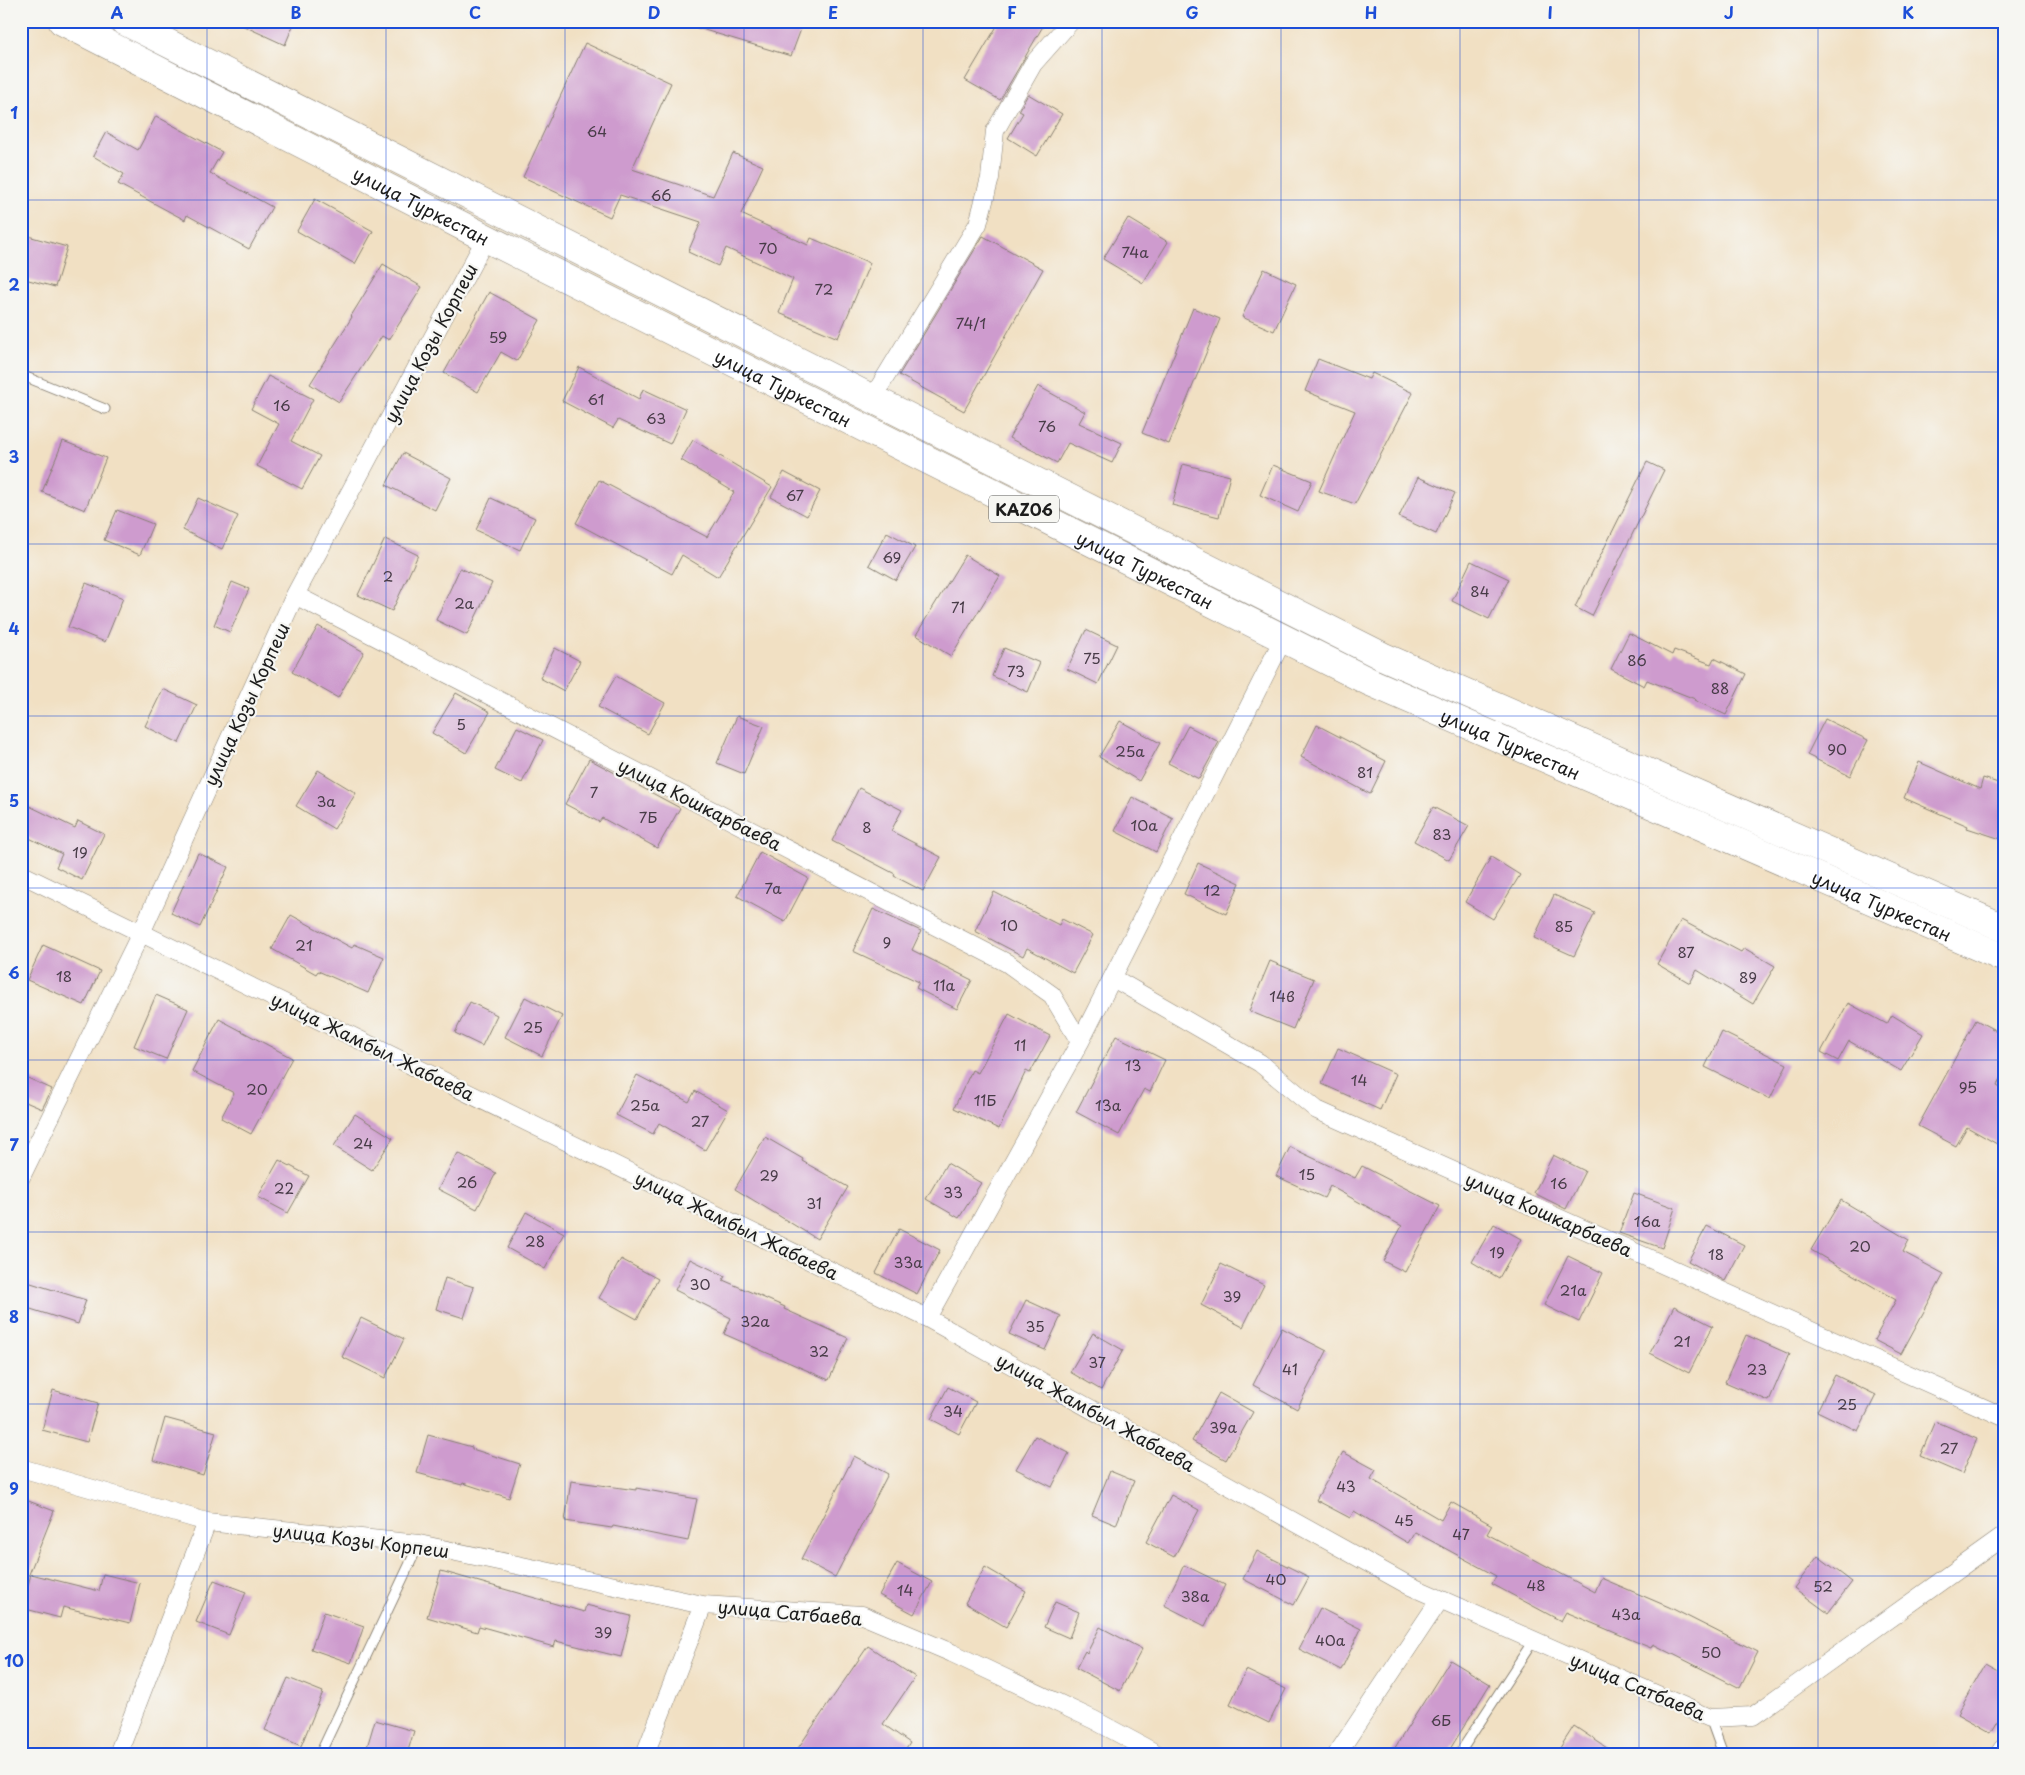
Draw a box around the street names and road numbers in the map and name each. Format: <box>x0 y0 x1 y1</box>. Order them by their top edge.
street label: улица Туркестан <box>349 159 495 251</box>
street label: улица Козы Корпеш <box>376 258 484 428</box>
street label: улица Туркестан <box>710 342 856 433</box>
road number: KАZ06 <box>989 496 1059 522</box>
street label: улица Туркестан <box>1072 523 1218 615</box>
street label: улица Козы Корпеш <box>196 618 296 790</box>
street label: улица Туркестан <box>1437 701 1585 786</box>
street label: улица Кошкарбаева <box>614 751 787 857</box>
street label: улица Туркестан <box>1808 863 1956 947</box>
street label: улица Жамбыл Жабаева <box>267 985 480 1107</box>
street label: улица Жамбыл Жабаева <box>631 1164 844 1286</box>
street label: улица Кошкарбаева <box>1461 1165 1638 1263</box>
street label: улица Жамбыл Жабаева <box>992 1346 1201 1478</box>
street label: улица Козы Корпеш <box>271 1516 451 1564</box>
street label: улица Сатбаева <box>717 1592 864 1632</box>
street label: улица Сатбаева <box>1566 1645 1711 1727</box>

